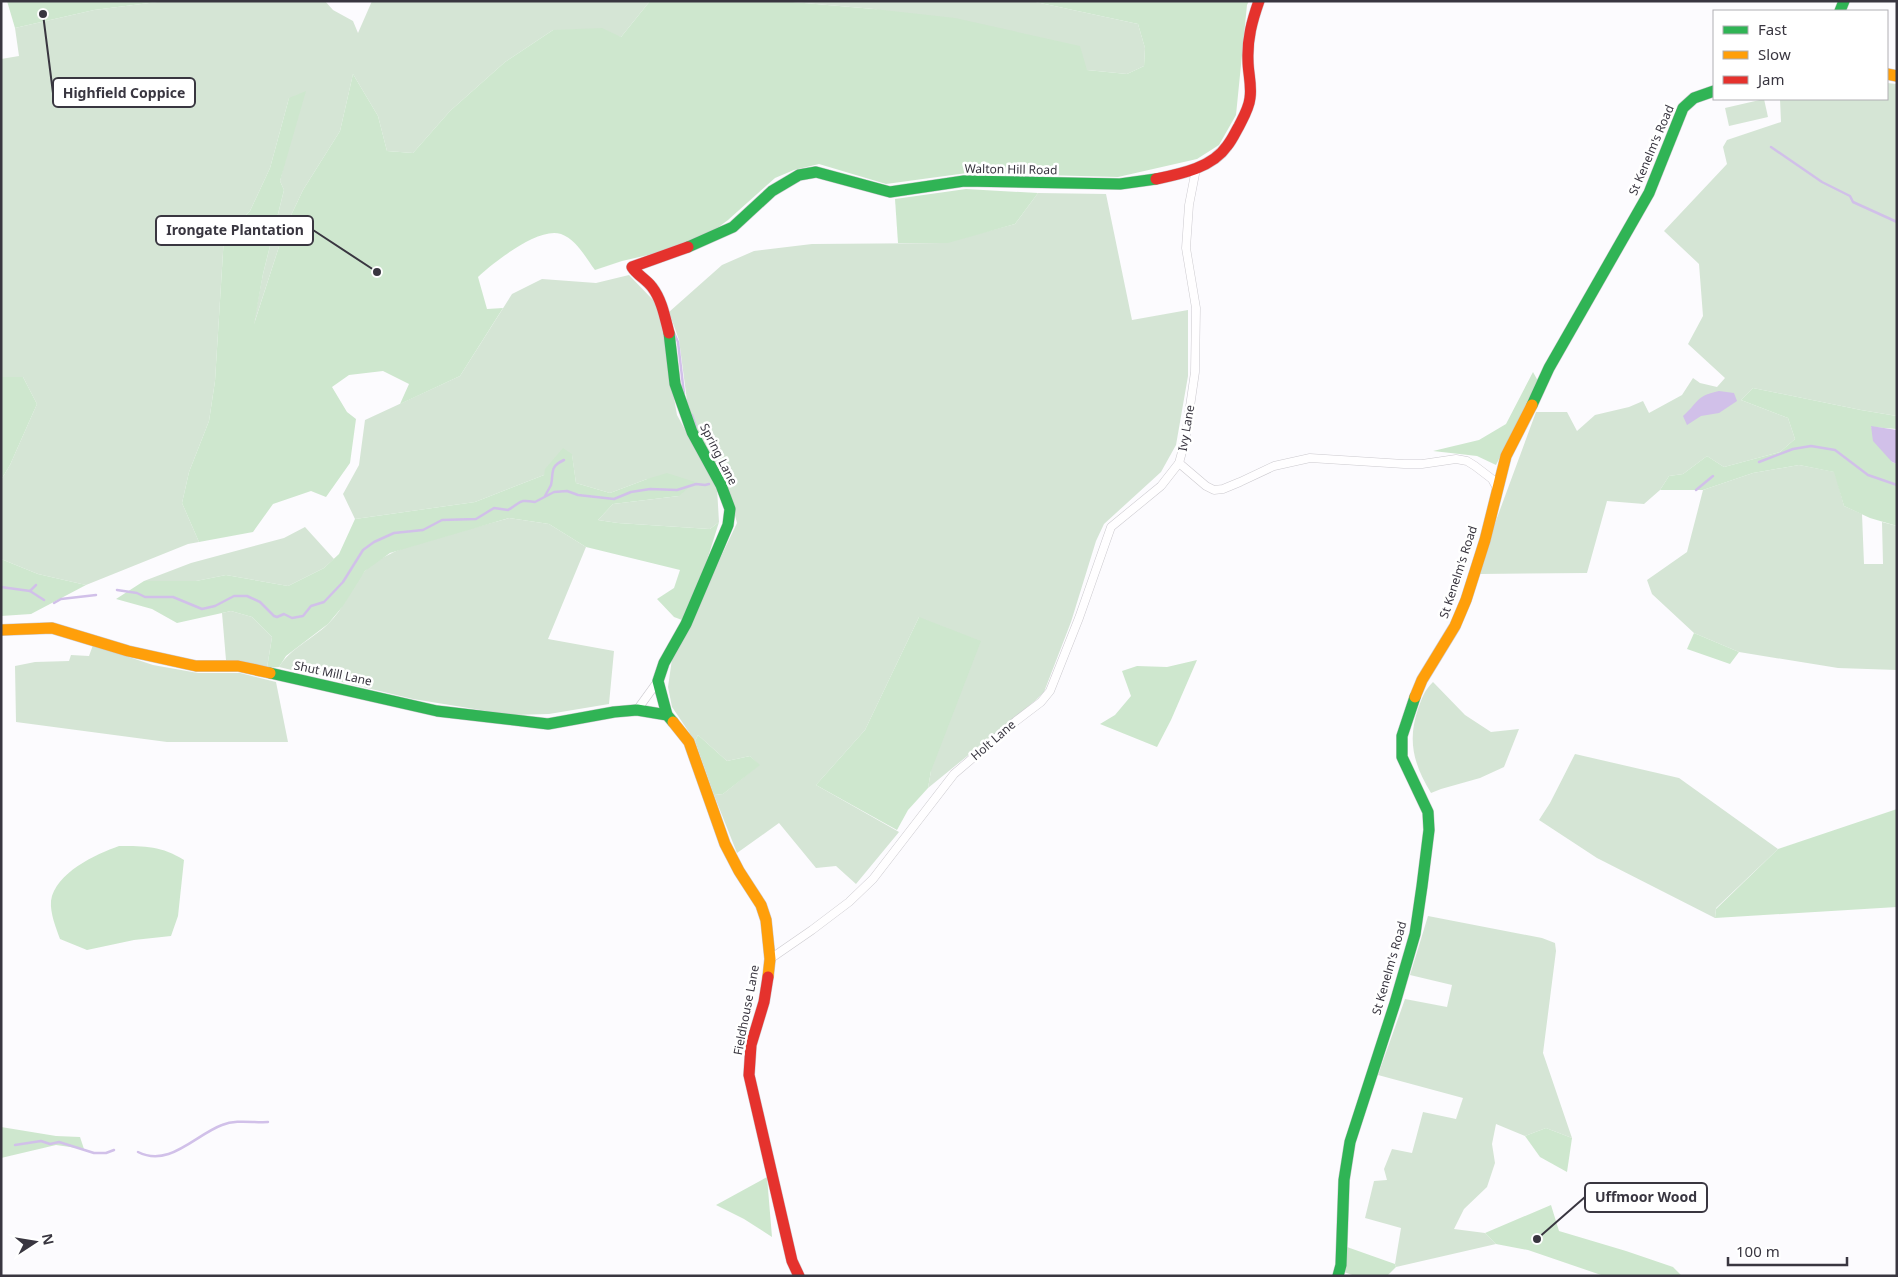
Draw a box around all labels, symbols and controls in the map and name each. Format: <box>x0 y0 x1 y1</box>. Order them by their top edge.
legend <box>1713 10 1888 100</box>
text: Fast <box>1758 19 1787 39</box>
text: Slow <box>1758 44 1791 64</box>
text: Jam <box>1756 69 1785 89</box>
callout: Highfield Coppice <box>53 78 195 107</box>
text: Highfield Coppice <box>63 83 185 102</box>
street label: St Kenelm's Road <box>1624 102 1678 198</box>
street label: Walton Hill Road <box>964 160 1058 178</box>
callout: Irongate Plantation <box>156 216 313 245</box>
text: Irongate Plantation <box>166 220 304 239</box>
street label: Ivy Lane <box>1174 403 1198 452</box>
street label: Spring Lane <box>696 420 742 488</box>
street label: St Kenelm's Road <box>1435 523 1481 621</box>
street label: Shut Mill Lane <box>292 656 374 690</box>
street label: Holt Lane <box>967 716 1019 764</box>
street label: St Kenelm's Road <box>1368 919 1410 1017</box>
street label: Fieldhouse Lane <box>729 963 763 1057</box>
callout: Uffmoor Wood <box>1585 1183 1707 1212</box>
text: Uffmoor Wood <box>1595 1187 1697 1206</box>
north arrow <box>10 1217 60 1267</box>
text: N <box>38 1232 59 1247</box>
scale bar <box>1728 1234 1847 1266</box>
text: 100 m <box>1736 1241 1780 1261</box>

